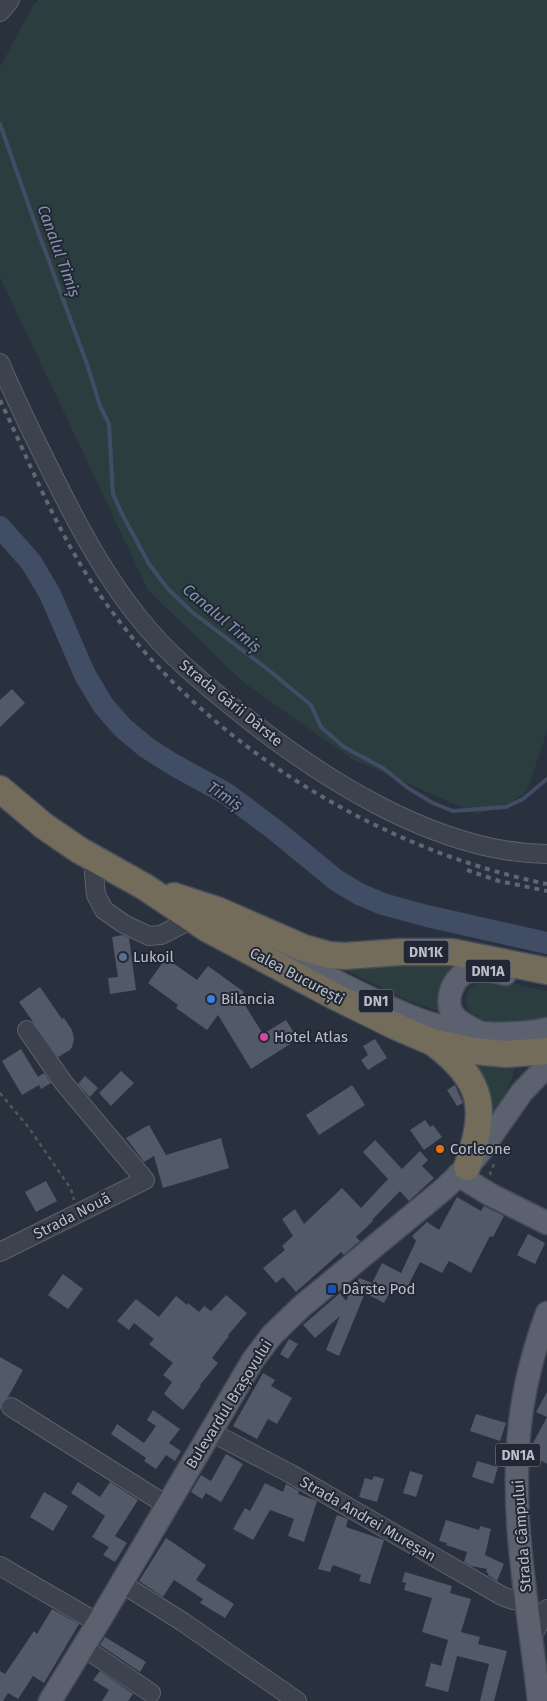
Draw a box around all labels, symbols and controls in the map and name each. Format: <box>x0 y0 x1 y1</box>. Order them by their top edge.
water label: Canalul Timiș <box>33 202 84 300</box>
water label: Canalul Timiș <box>178 580 265 657</box>
street label: Strada Gării Dârste <box>176 656 286 750</box>
water label: Timiș <box>203 777 246 815</box>
road number: DN1K <box>404 940 448 964</box>
street label: Calea București <box>246 944 347 1009</box>
place label: Lukoil <box>133 948 175 966</box>
marker: Lukoil <box>117 951 129 963</box>
road number: DN1A <box>466 959 510 982</box>
road number: DN1 <box>358 989 394 1012</box>
place label: Bilancia <box>221 990 275 1008</box>
marker: Bilancia <box>205 993 217 1005</box>
place label: Hotel Atlas <box>274 1028 348 1046</box>
marker: Hotel Atlas <box>258 1031 270 1043</box>
place label: Corleone <box>450 1140 511 1158</box>
marker: Corleone <box>434 1143 446 1155</box>
street label: Strada Nouă <box>30 1189 114 1243</box>
place label: Dârste Pod <box>342 1280 416 1298</box>
marker: Dârste Pod <box>326 1283 338 1295</box>
street label: Bulevardul Brașovului <box>182 1336 277 1472</box>
road number: DN1A <box>496 1444 540 1466</box>
street label: Strada Andrei Mureșan <box>296 1473 439 1566</box>
street label: Strada Câmpului <box>509 1479 535 1593</box>

